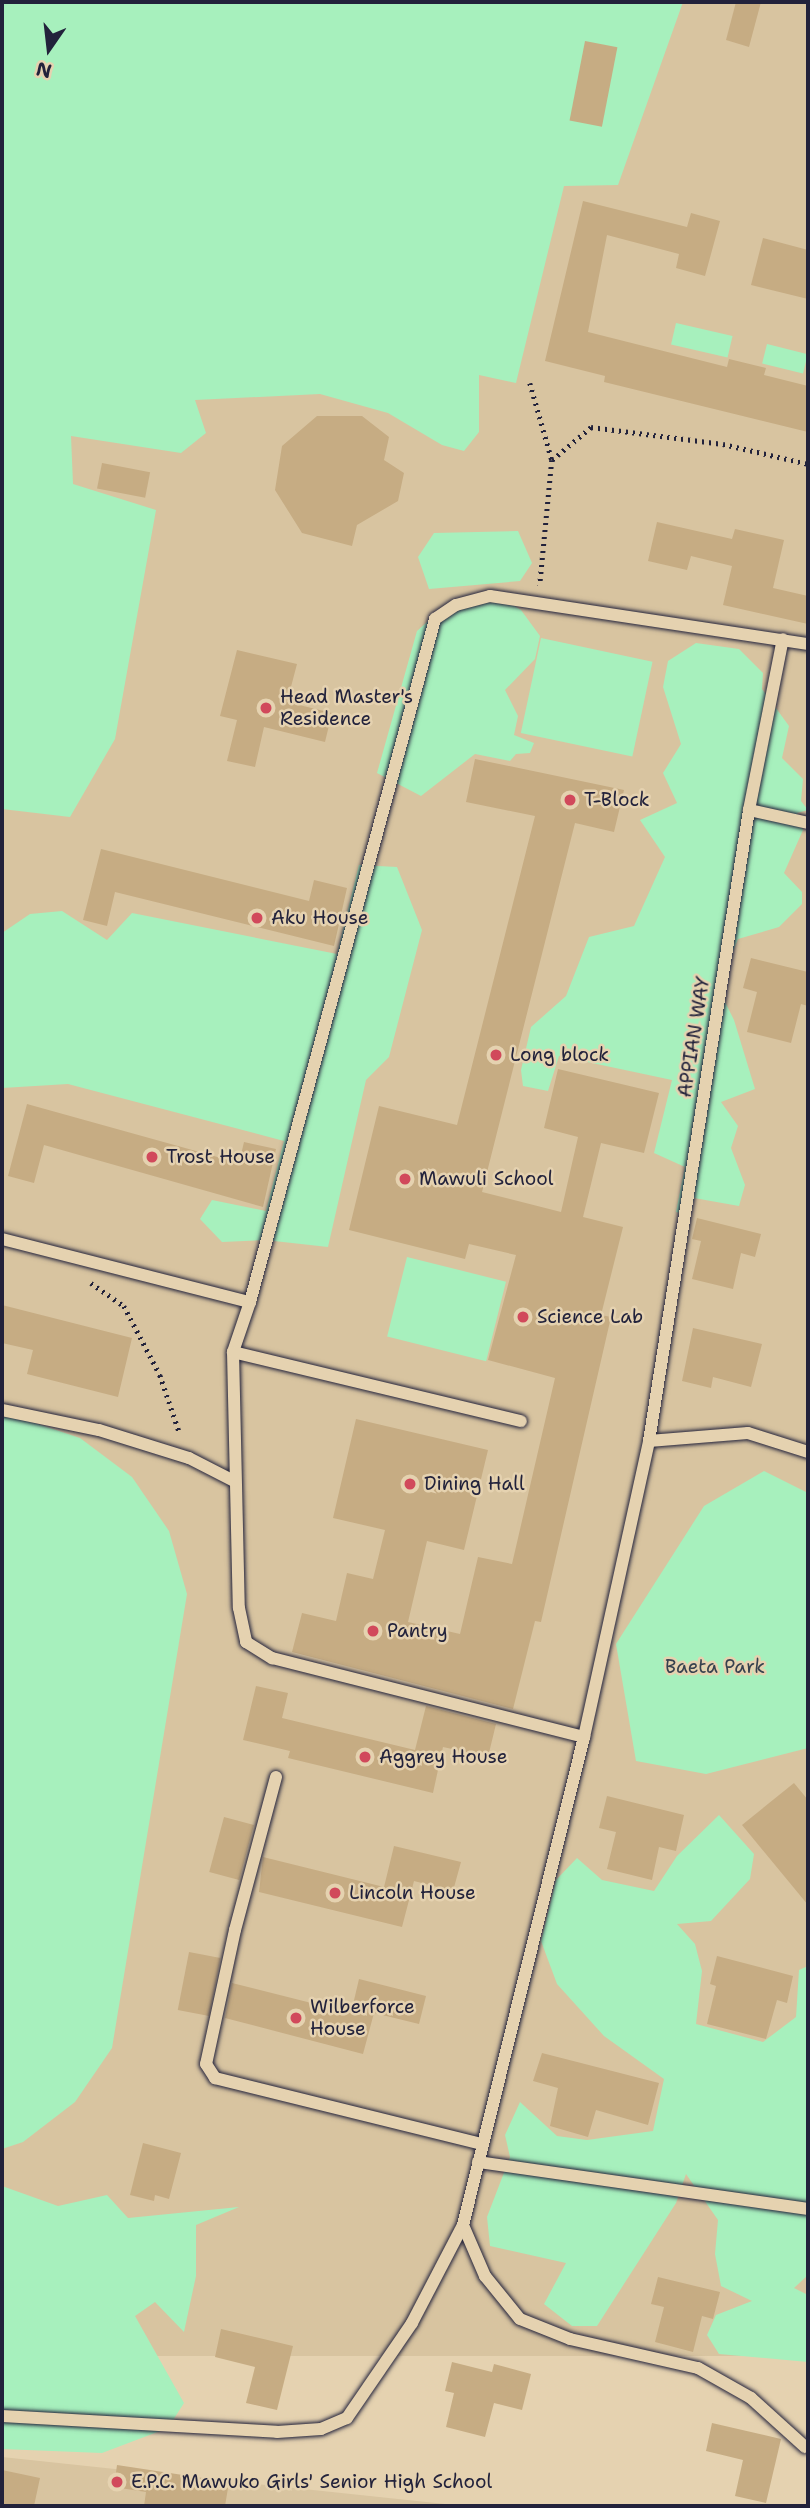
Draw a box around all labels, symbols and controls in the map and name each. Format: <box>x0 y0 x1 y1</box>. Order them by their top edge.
north arrow <box>14 14 84 84</box>
text: N <box>33 56 54 84</box>
place label: Head Master's Residence <box>280 686 413 730</box>
marker: Head Master's Residence <box>258 700 274 716</box>
place label: T-Block <box>584 789 650 811</box>
marker: T-Block <box>562 792 578 808</box>
place label: Aku House <box>271 907 368 929</box>
marker: Aku House <box>249 910 265 926</box>
street label: APPIAN WAY <box>673 975 715 1099</box>
place label: Long block <box>510 1044 609 1066</box>
marker: Long block <box>488 1047 504 1063</box>
place label: Trost House <box>166 1146 275 1168</box>
marker: Trost House <box>144 1149 160 1165</box>
place label: Mawuli School <box>419 1168 553 1190</box>
marker: Mawuli School <box>397 1171 413 1187</box>
place label: Science Lab <box>537 1306 643 1328</box>
marker: Science Lab <box>515 1309 531 1325</box>
place label: Dining Hall <box>424 1473 525 1495</box>
marker: Dining Hall <box>402 1476 418 1492</box>
place label: Pantry <box>387 1620 448 1642</box>
marker: Pantry <box>365 1623 381 1639</box>
park label: Baeta Park <box>665 1656 765 1678</box>
place label: Aggrey House <box>379 1746 507 1768</box>
marker: Aggrey House <box>357 1749 373 1765</box>
place label: Lincoln House <box>349 1882 476 1904</box>
marker: Lincoln House <box>327 1885 343 1901</box>
place label: Wilberforce House <box>310 1996 415 2040</box>
marker: Wilberforce House <box>288 2010 304 2026</box>
place label: E.P.C. Mawuko Girls' Senior High School <box>131 2471 492 2493</box>
marker: E.P.C. Mawuko Girls' Senior High School <box>109 2474 125 2490</box>

